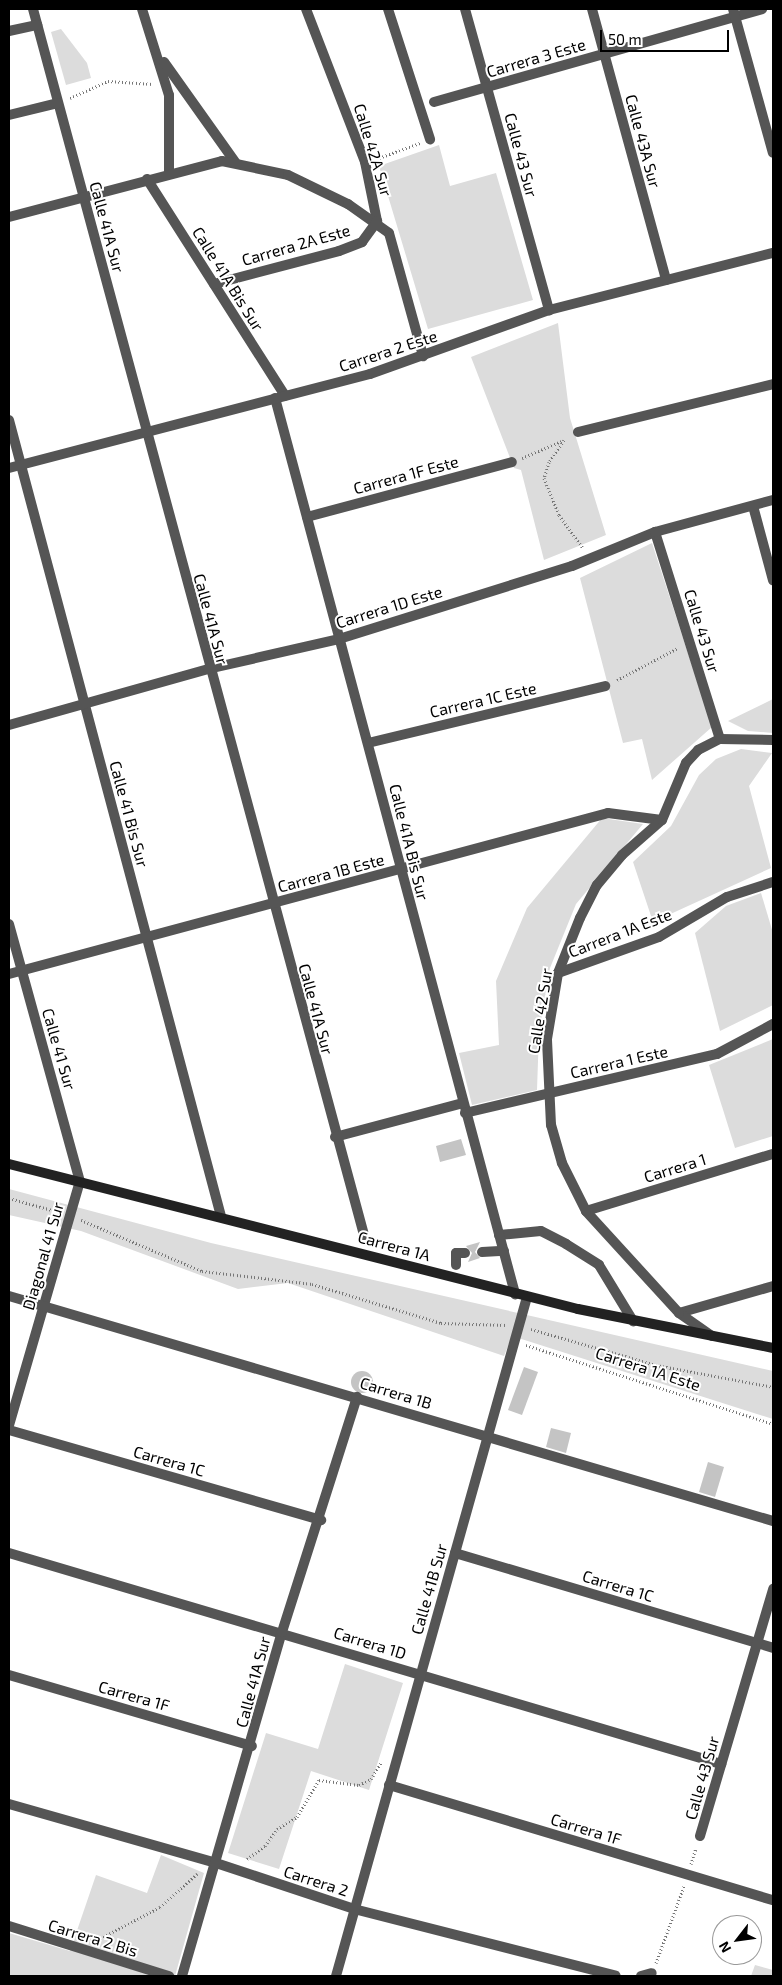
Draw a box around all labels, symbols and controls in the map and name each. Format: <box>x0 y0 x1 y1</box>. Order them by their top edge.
scale bar <box>602 20 731 52</box>
text: 50 m <box>608 30 642 48</box>
street label: Carrera 3 Este <box>484 35 588 81</box>
street label: Calle 43A Sur <box>621 92 665 190</box>
street label: Calle 42A Sur <box>350 101 396 199</box>
street label: Calle 43 Sur <box>501 111 541 199</box>
street label: Calle 41A Sur <box>86 179 128 275</box>
street label: Carrera 2A Este <box>239 220 353 270</box>
street label: Calle 41A Bis Sur <box>188 223 268 335</box>
street label: Carrera 2 Este <box>336 326 440 376</box>
street label: Carrera 1F Este <box>351 452 461 498</box>
street label: Calle 41A Sur <box>190 571 232 667</box>
street label: Carrera 1D Este <box>333 582 445 632</box>
street label: Calle 43 Sur <box>680 587 724 675</box>
street label: Carrera 1C Este <box>428 678 538 722</box>
street label: Calle 41 Bis Sur <box>106 759 152 869</box>
street label: Calle 41A Bis Sur <box>385 782 433 902</box>
street label: Carrera 1B Este <box>276 850 386 896</box>
street label: Carrera 1A Este <box>565 904 675 962</box>
street label: Calle 41A Sur <box>295 961 337 1057</box>
street label: Calle 42 Sur <box>524 967 556 1055</box>
street label: Calle 41 Sur <box>38 1006 80 1092</box>
street label: Carrera 1 Este <box>568 1041 670 1083</box>
street label: Carrera 1 <box>641 1149 709 1187</box>
street label: Diagonal 41 Sur <box>18 1200 68 1312</box>
street label: Carrera 1A <box>356 1227 432 1265</box>
street label: Carrera 1A Este <box>593 1343 703 1395</box>
street label: Carrera 1B <box>358 1373 434 1413</box>
street label: Carrera 1C <box>131 1442 207 1480</box>
street label: Calle 41B Sur <box>407 1541 451 1637</box>
street label: Carrera 1C <box>580 1566 656 1606</box>
street label: Carrera 1D <box>331 1623 409 1663</box>
street label: Calle 41A Sur <box>232 1634 274 1730</box>
street label: Carrera 1F <box>96 1677 172 1715</box>
street label: Calle 43 Sur <box>681 1734 723 1822</box>
street label: Carrera 1F <box>548 1809 624 1849</box>
street label: Carrera 2 <box>281 1862 351 1900</box>
street label: Carrera 2 Bis <box>46 1915 140 1961</box>
north arrow <box>712 1915 762 1965</box>
text: N <box>715 1939 734 1956</box>

